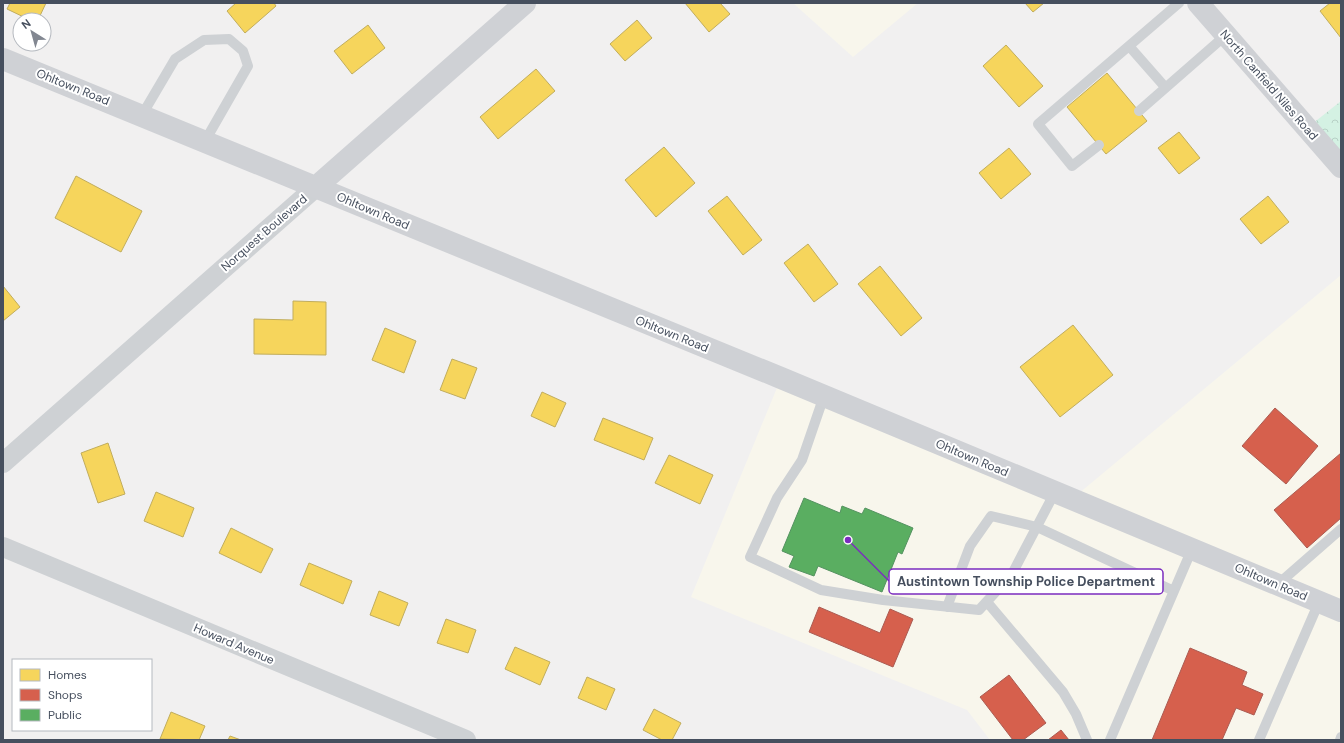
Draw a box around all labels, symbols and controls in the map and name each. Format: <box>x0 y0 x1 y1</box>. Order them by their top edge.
north arrow <box>12 12 52 52</box>
text: N <box>19 16 33 32</box>
street label: North Canfield Niles Road <box>1217 26 1321 144</box>
street label: Ohltown Road <box>34 65 112 109</box>
street label: Ohltown Road <box>334 189 412 233</box>
street label: Norquest Boulevard <box>218 191 310 275</box>
street label: Ohltown Road <box>633 312 711 356</box>
street label: Ohltown Road <box>933 436 1011 480</box>
street label: Ohltown Road <box>1232 560 1310 604</box>
callout: Austintown Township Police Department <box>889 569 1163 594</box>
text: Austintown Township Police Department <box>897 573 1155 590</box>
street label: Howard Avenue <box>191 620 277 668</box>
legend <box>12 659 152 731</box>
text: Homes <box>48 667 87 683</box>
text: Shops <box>48 687 83 703</box>
text: Public <box>48 707 82 723</box>

